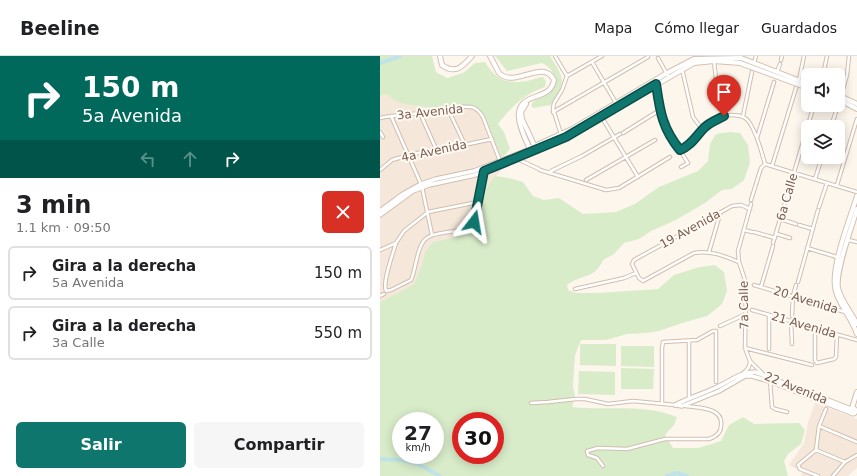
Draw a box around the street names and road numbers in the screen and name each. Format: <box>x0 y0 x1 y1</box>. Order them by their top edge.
street label: 3a Avenida <box>396 102 464 122</box>
street label: 4a Avenida <box>400 137 468 165</box>
street label: 6a Calle <box>774 172 800 222</box>
street label: 19 Avenida <box>657 207 723 251</box>
street label: 7a Calle <box>737 281 751 329</box>
street label: 20 Avenida <box>772 284 840 316</box>
street label: 21 Avenida <box>770 309 838 341</box>
street label: 22 Avenida <box>762 369 830 407</box>

